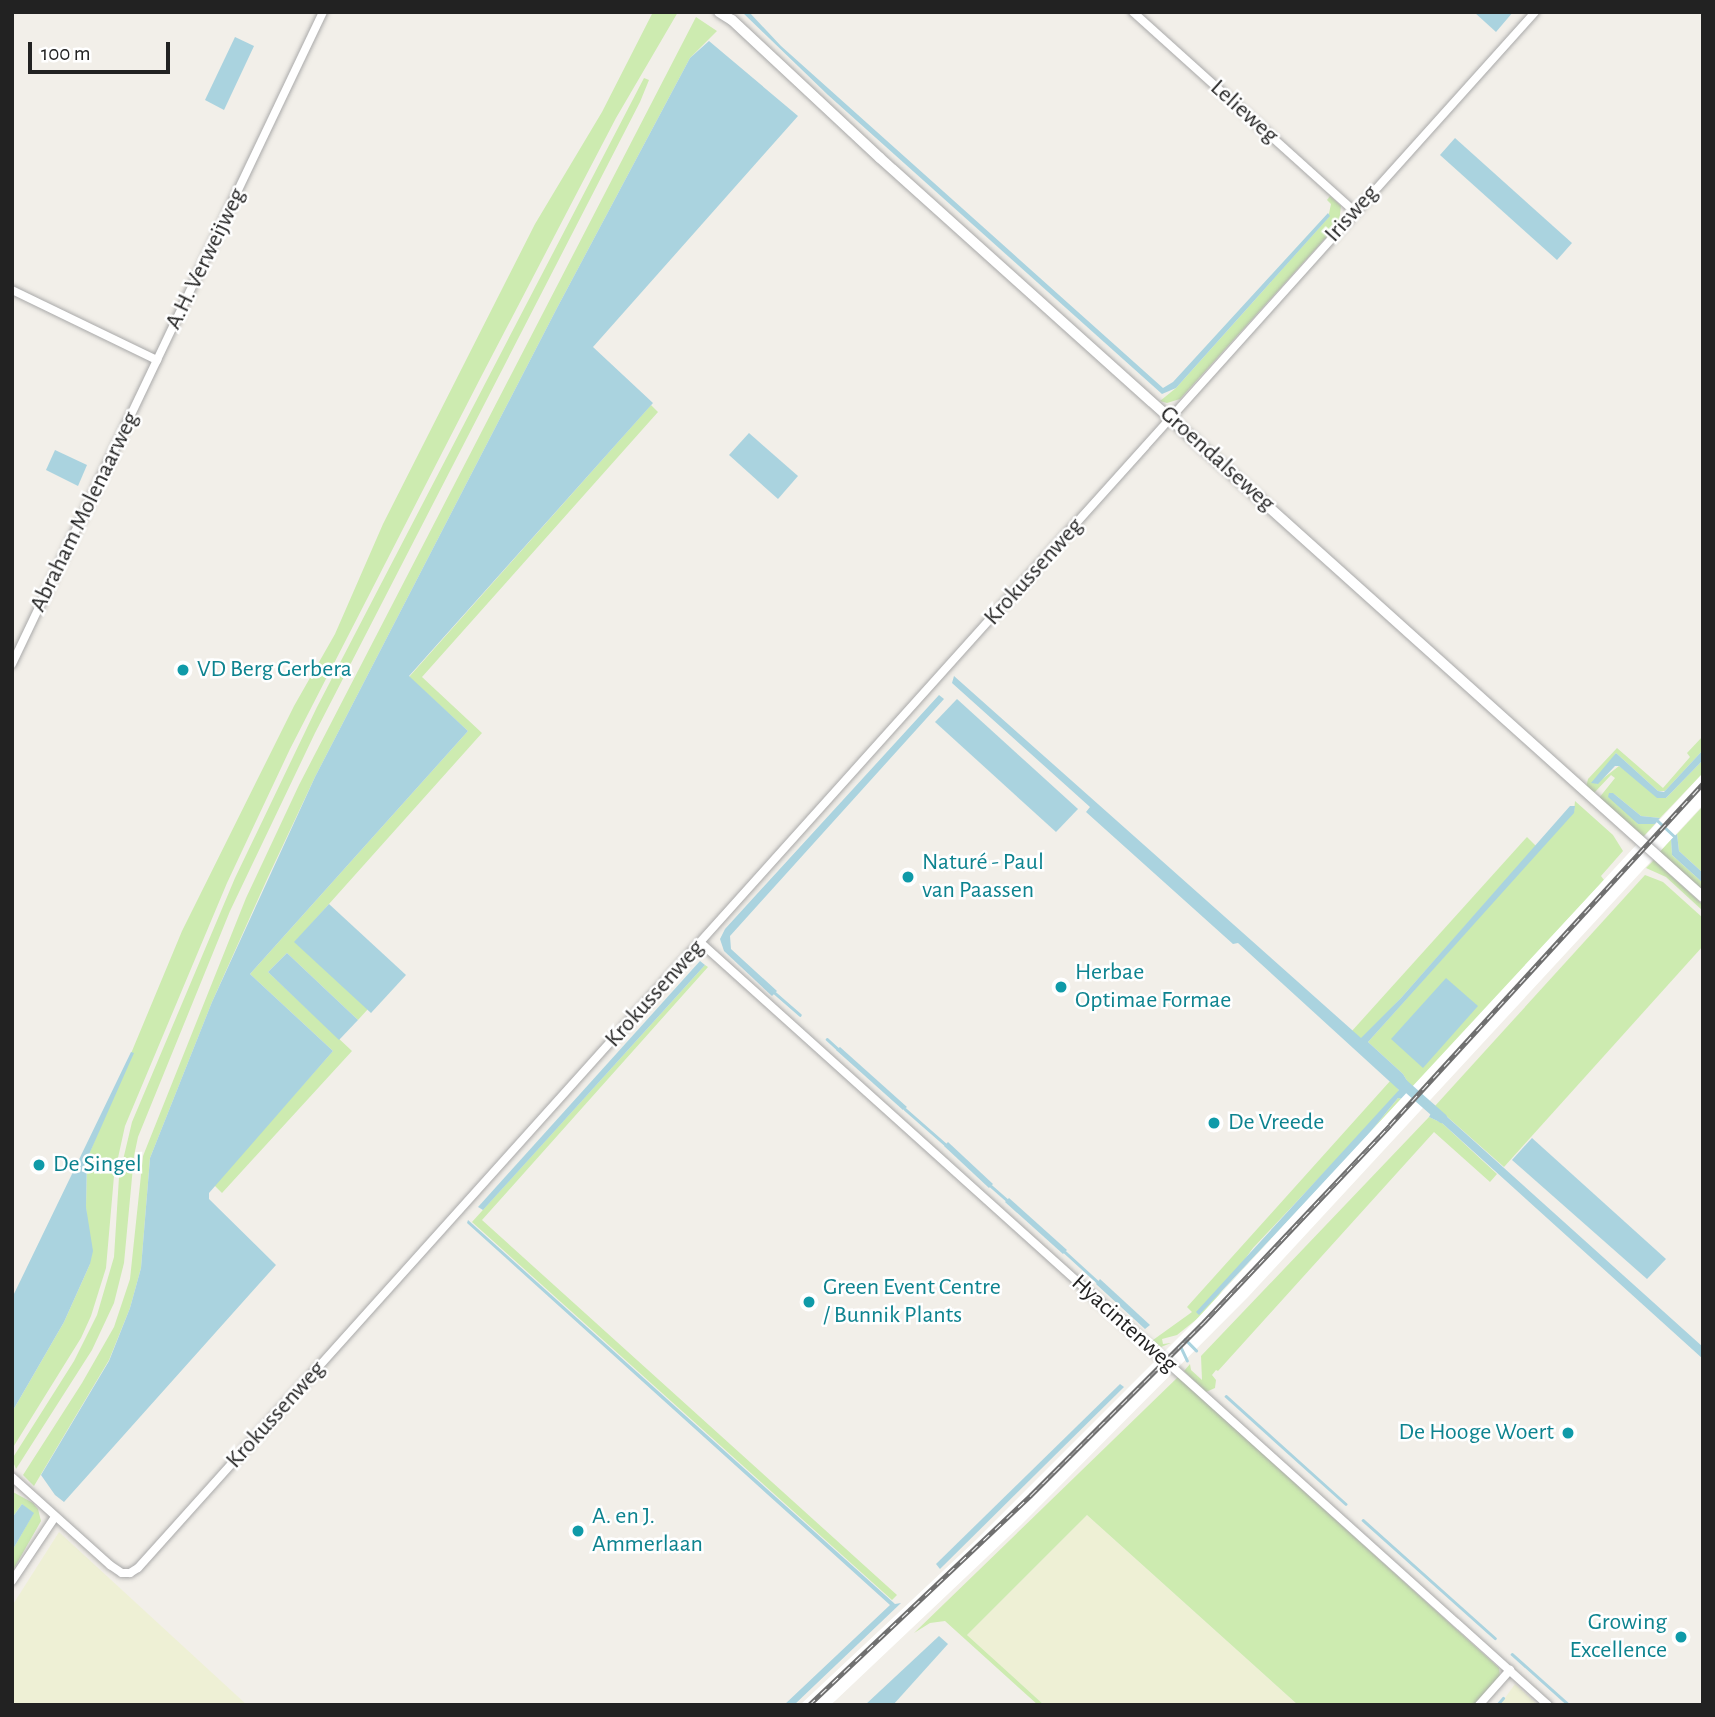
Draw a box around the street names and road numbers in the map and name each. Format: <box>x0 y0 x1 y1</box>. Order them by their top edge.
street label: Lelieweg <box>1204 74 1284 150</box>
street label: Irisweg <box>1319 179 1385 249</box>
street label: A.H. Verweijweg <box>159 184 253 334</box>
street label: Groendalseweg <box>1154 400 1280 518</box>
street label: Abraham Molenaarweg <box>24 407 146 617</box>
street label: Krokussenweg <box>978 512 1090 632</box>
street label: Krokussenweg <box>599 934 711 1054</box>
street label: Hyacintenweg <box>1065 1269 1183 1379</box>
street label: Krokussenweg <box>220 1355 332 1475</box>

